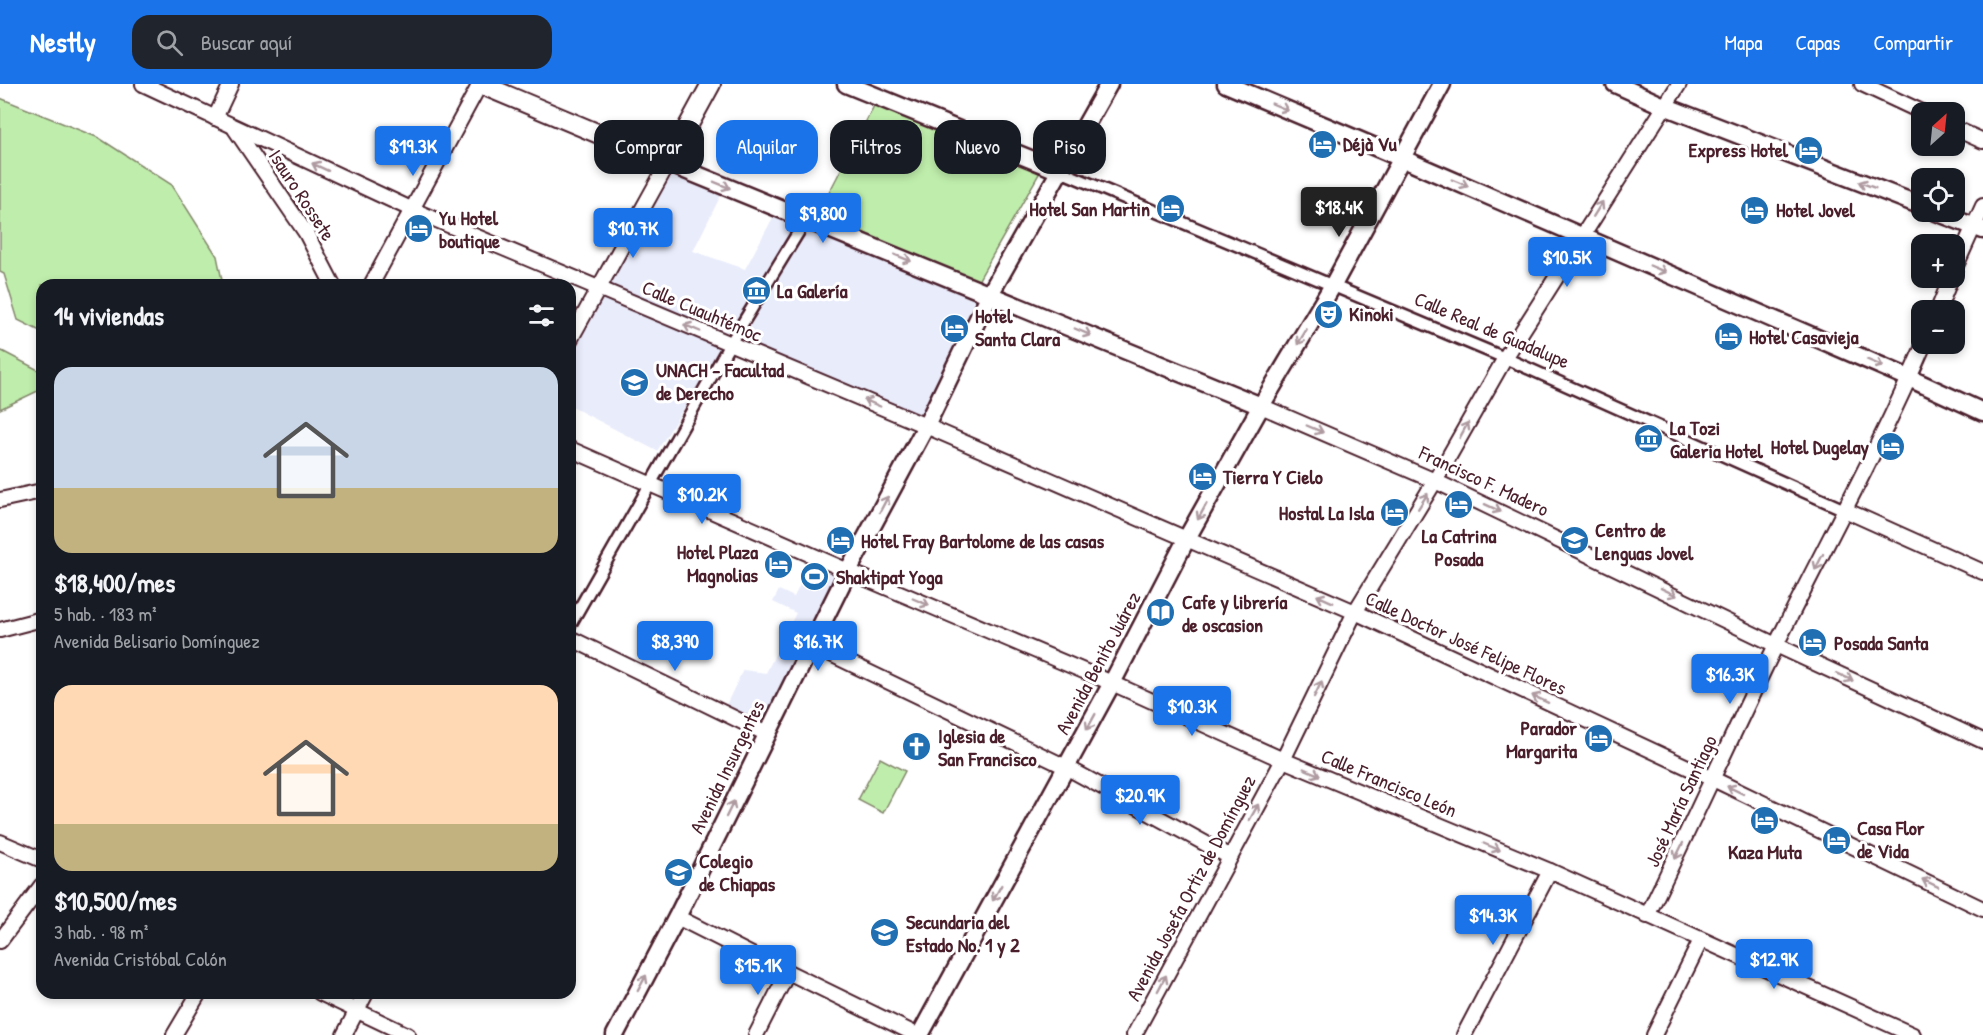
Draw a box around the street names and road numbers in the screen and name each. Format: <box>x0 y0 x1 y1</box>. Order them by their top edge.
street label: Isauro Rossete <box>263 144 342 246</box>
street label: Calle Cuauhtémoc <box>638 273 766 348</box>
street label: Calle Real de Guadalupe <box>1410 285 1574 374</box>
street label: Francisco F. Madero <box>1414 438 1553 522</box>
street label: Calle Doctor José Felipe Flores <box>1361 584 1571 701</box>
street label: Avenida Benito Juárez <box>1049 586 1147 739</box>
street label: Avenida Insurgentes <box>683 695 771 838</box>
street label: José María Santiago <box>1638 731 1723 871</box>
street label: Calle Francisco León <box>1317 742 1461 823</box>
street label: Avenida Josefa Ortiz de Domínguez <box>1119 770 1262 1005</box>

